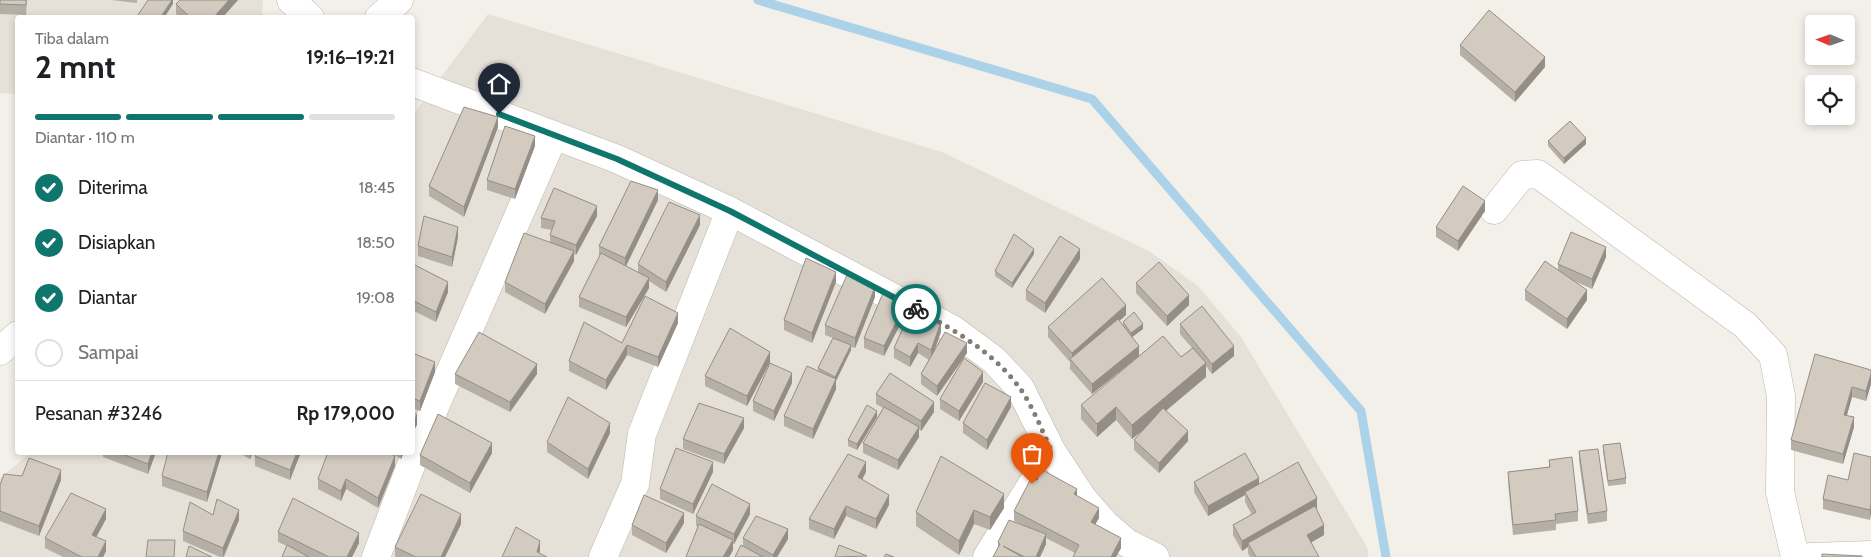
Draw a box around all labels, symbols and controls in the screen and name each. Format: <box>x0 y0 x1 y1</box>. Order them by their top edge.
north arrow <box>1805 15 1855 65</box>
map controls <box>1805 15 1855 125</box>
text: Tiba dalam <box>35 29 109 48</box>
text: 19:16–19:21 <box>306 46 395 69</box>
text: 2 mnt <box>35 47 115 86</box>
pin <box>478 63 520 114</box>
icon: home <box>485 70 513 98</box>
button: locate <box>1805 75 1855 125</box>
text: Diantar · 110 m <box>35 128 135 147</box>
icon: check <box>35 174 63 202</box>
text: Diterima <box>78 176 148 199</box>
text: 18:45 <box>359 178 395 197</box>
icon: check <box>35 229 63 257</box>
text: Disiapkan <box>78 231 155 254</box>
text: 18:50 <box>357 233 395 252</box>
icon: check <box>35 284 63 312</box>
courier <box>891 284 941 334</box>
text: Diantar <box>78 286 137 309</box>
text: 19:08 <box>357 288 395 307</box>
icon: bike <box>902 295 930 323</box>
text: Sampai <box>78 341 139 364</box>
text: Pesanan #3246 <box>35 402 162 425</box>
text: Rp 179,000 <box>297 402 395 425</box>
pin <box>1011 433 1053 484</box>
icon: bag <box>1018 440 1046 468</box>

